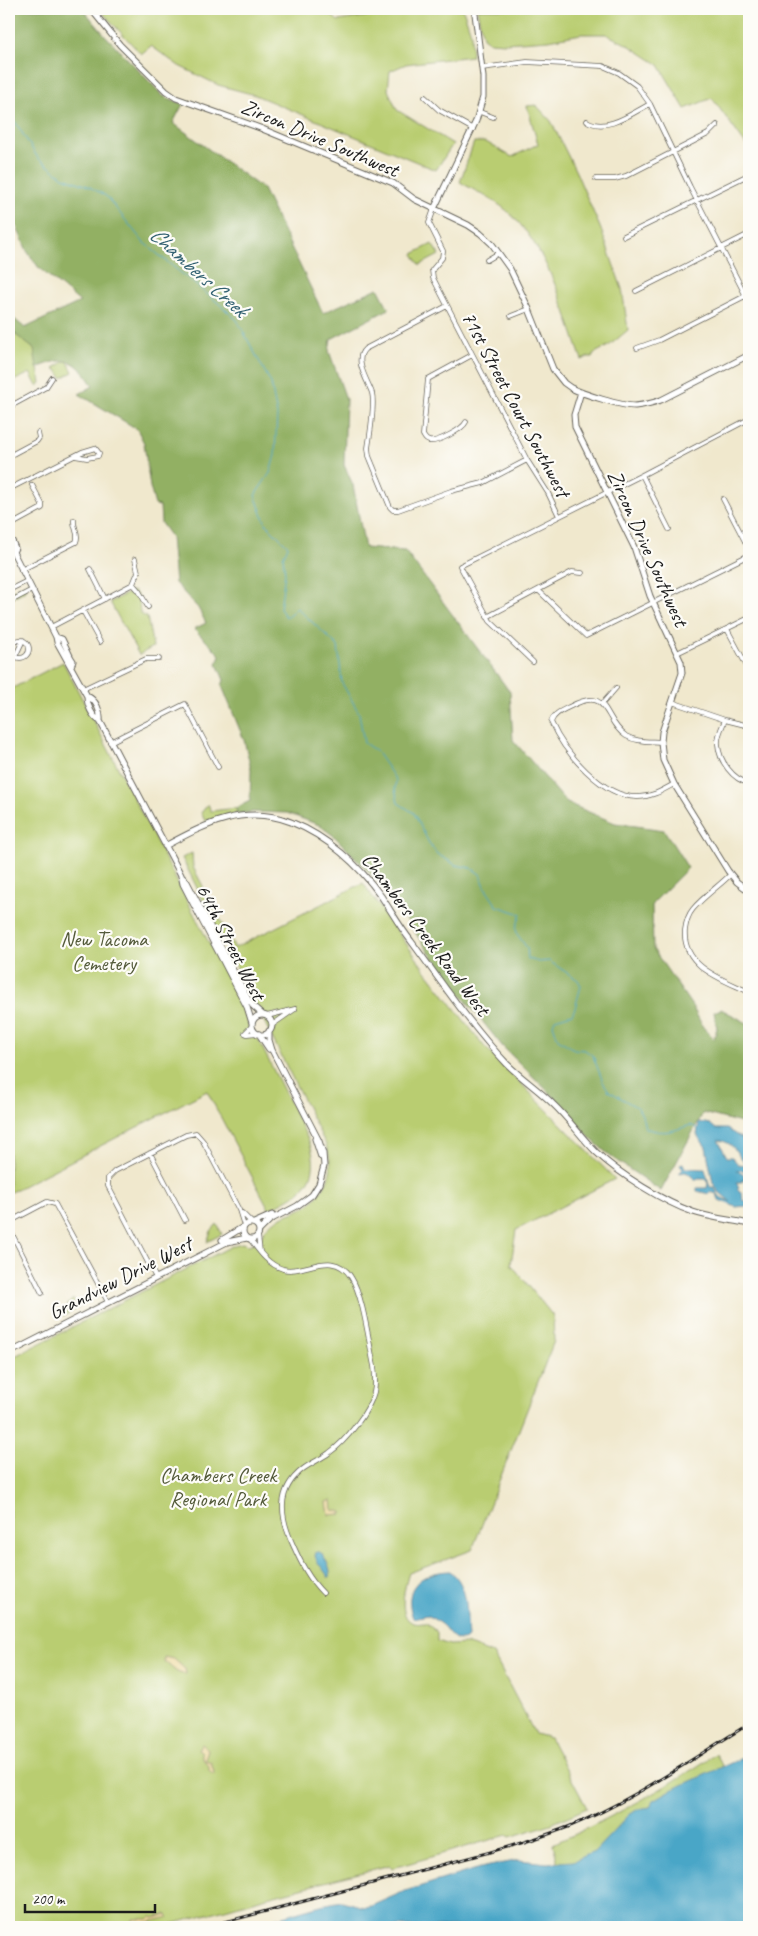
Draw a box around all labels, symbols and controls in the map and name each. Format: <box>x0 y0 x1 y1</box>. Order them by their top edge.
street label: Zircon Drive Southwest <box>237 93 404 184</box>
water label: Chambers Creek <box>144 221 256 326</box>
street label: 71st Street Court Southwest <box>456 307 577 504</box>
street label: Zircon Drive Southwest <box>602 466 695 632</box>
street label: Chambers Creek Road West <box>356 847 497 1022</box>
street label: 64th Street West <box>191 880 272 1006</box>
park label: New Tacoma Cemetery <box>60 926 149 976</box>
street label: Grandview Drive West <box>44 1229 199 1325</box>
park label: Chambers Creek Regional Park <box>160 1462 278 1512</box>
scale bar <box>25 1881 155 1913</box>
text: 200 m <box>32 1890 66 1909</box>

